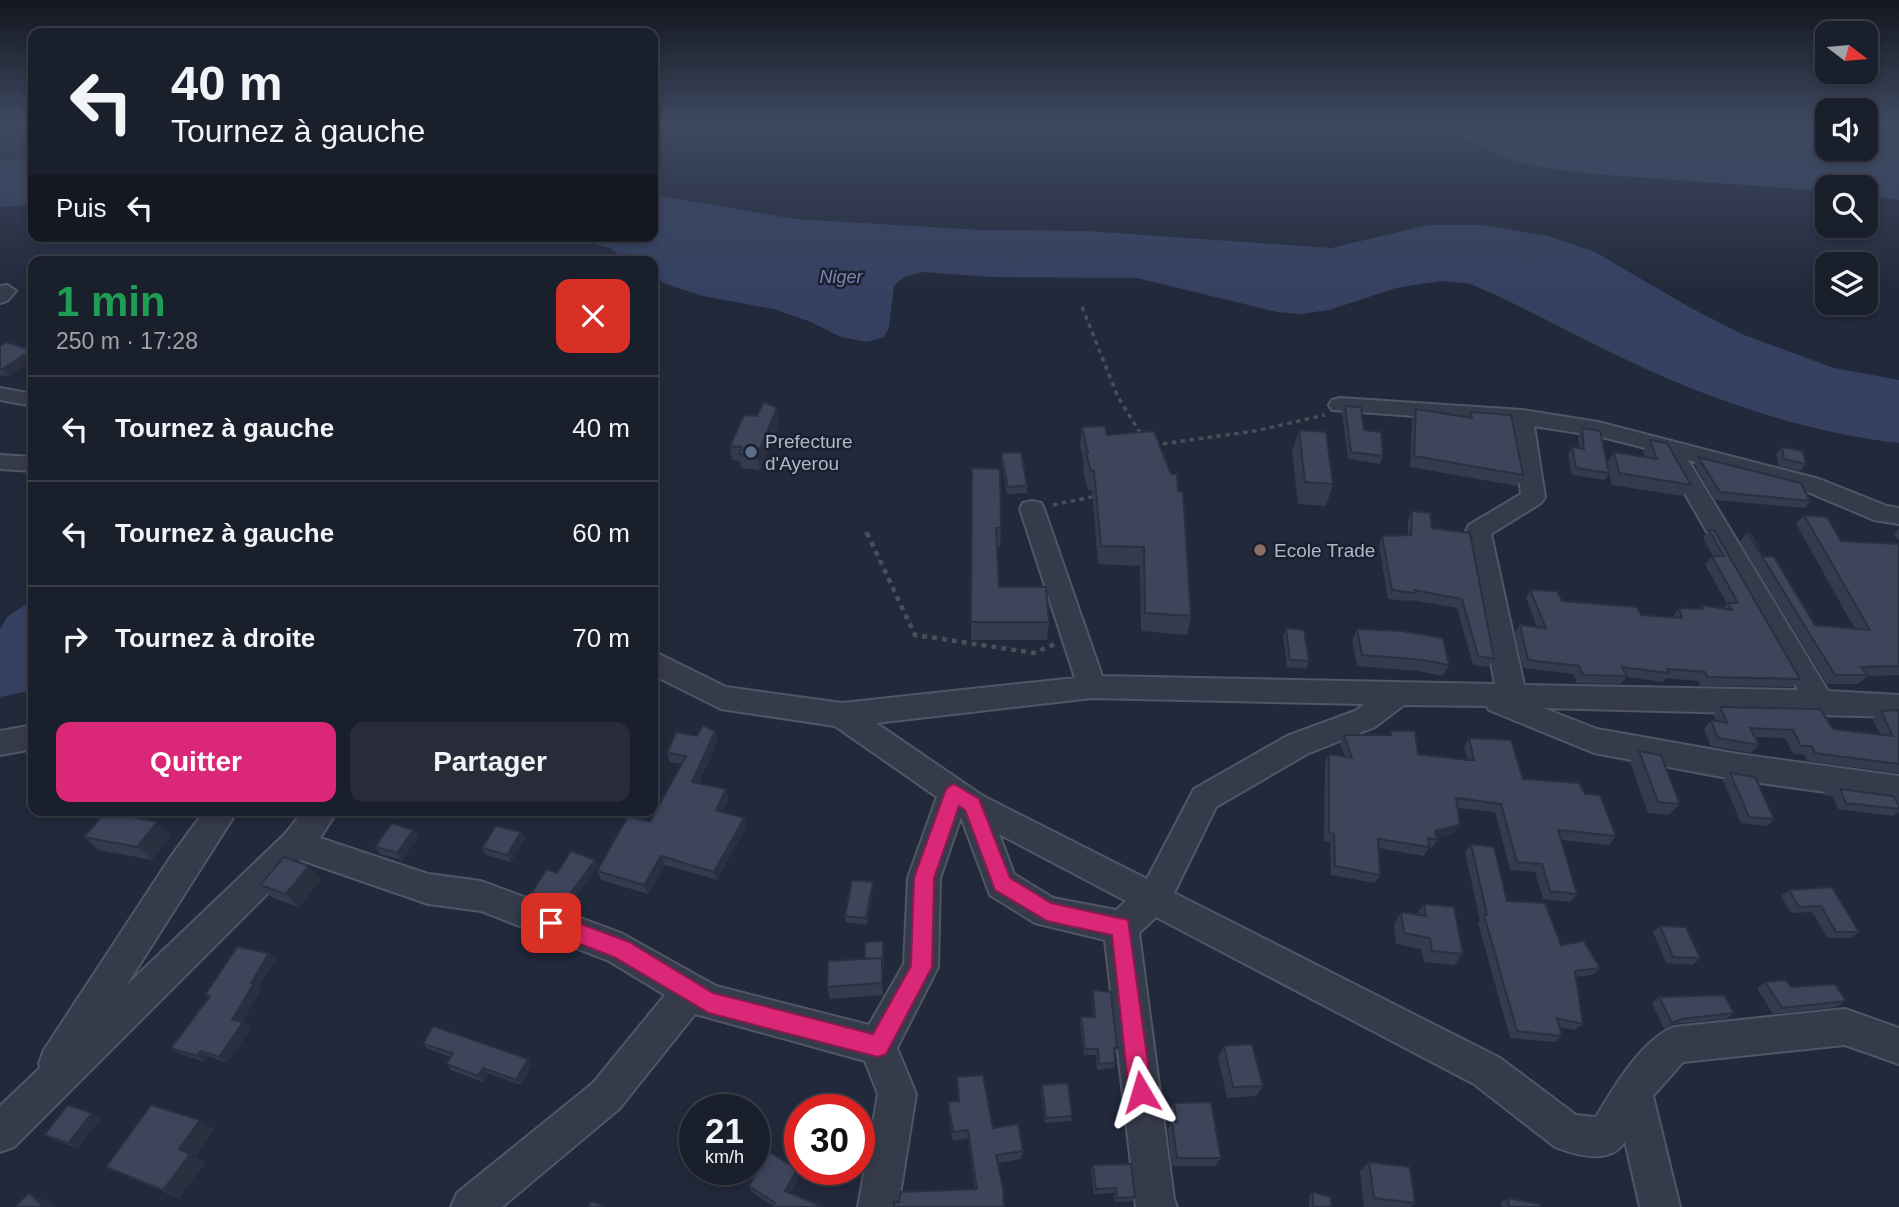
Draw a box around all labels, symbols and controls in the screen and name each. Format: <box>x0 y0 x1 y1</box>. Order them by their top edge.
north arrow <box>1815 21 1878 84</box>
map controls <box>1815 21 1878 315</box>
icon: left <box>56 56 147 147</box>
text: 40 m <box>171 56 283 110</box>
button: sound <box>1815 98 1878 161</box>
text: Tournez à gauche <box>171 113 425 149</box>
button: search <box>1815 175 1878 238</box>
icon: left <box>121 189 159 227</box>
text: Puis <box>56 193 107 223</box>
button: layers <box>1815 252 1878 315</box>
water label: Niger <box>819 267 864 287</box>
text: 1 min <box>56 278 166 325</box>
button: close <box>556 279 630 353</box>
text: 250 m · 17:28 <box>56 328 198 354</box>
icon: left <box>56 410 94 448</box>
text: Tournez à gauche <box>115 413 334 443</box>
text: 40 m <box>572 413 630 443</box>
place label: Prefecture d'Ayerou <box>765 431 853 474</box>
marker: Prefecture d'Ayerou <box>743 444 759 460</box>
icon: left <box>56 515 94 553</box>
text: Tournez à gauche <box>115 518 334 548</box>
text: 60 m <box>572 518 630 548</box>
place label: Ecole Trade <box>1274 540 1375 561</box>
marker: Ecole Trade <box>1252 542 1268 558</box>
icon: right <box>56 620 94 658</box>
text: Tournez à droite <box>115 623 315 653</box>
text: 70 m <box>572 623 630 653</box>
button: Quitter <box>56 722 336 802</box>
button: Partager <box>350 722 630 802</box>
pin <box>521 893 581 953</box>
icon: arrive <box>532 904 570 942</box>
position arrow <box>1104 1055 1178 1129</box>
speed limit sign: 30 <box>784 1094 875 1185</box>
text: 21 <box>705 1111 744 1150</box>
text: km/h <box>705 1147 744 1167</box>

